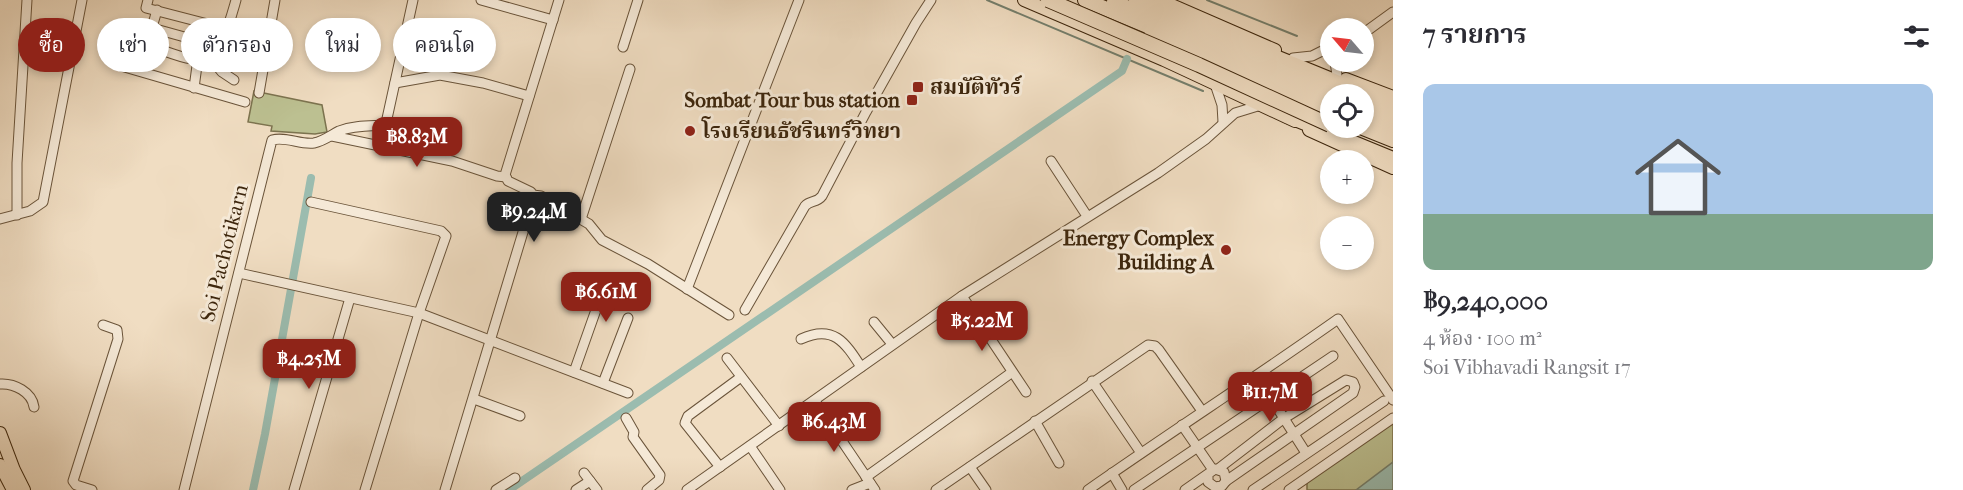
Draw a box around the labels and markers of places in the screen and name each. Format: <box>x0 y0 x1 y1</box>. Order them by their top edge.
place label: สมบัติทัวร์ <box>930 75 1023 99</box>
marker: สมบัติทัวร์ <box>911 80 925 94</box>
place label: Sombat Tour bus station <box>684 88 901 112</box>
marker: Sombat Tour bus station <box>905 93 919 107</box>
place label: โรงเรียนธัชรินทร์วิทยา <box>701 116 901 143</box>
pin: ฿8.83M <box>368 117 466 168</box>
marker: โรงเรียนธัชรินทร์วิทยา <box>683 124 697 138</box>
pin: ฿9.24M <box>485 192 583 243</box>
place label: Energy Complex Building A <box>1063 226 1215 274</box>
marker: Energy Complex Building A <box>1219 243 1233 257</box>
pin: ฿6.61M <box>557 272 655 323</box>
pin: ฿5.22M <box>933 301 1031 352</box>
pin: ฿4.25M <box>260 339 358 390</box>
pin: ฿11.7M <box>1221 372 1319 423</box>
pin: ฿6.43M <box>785 402 883 453</box>

